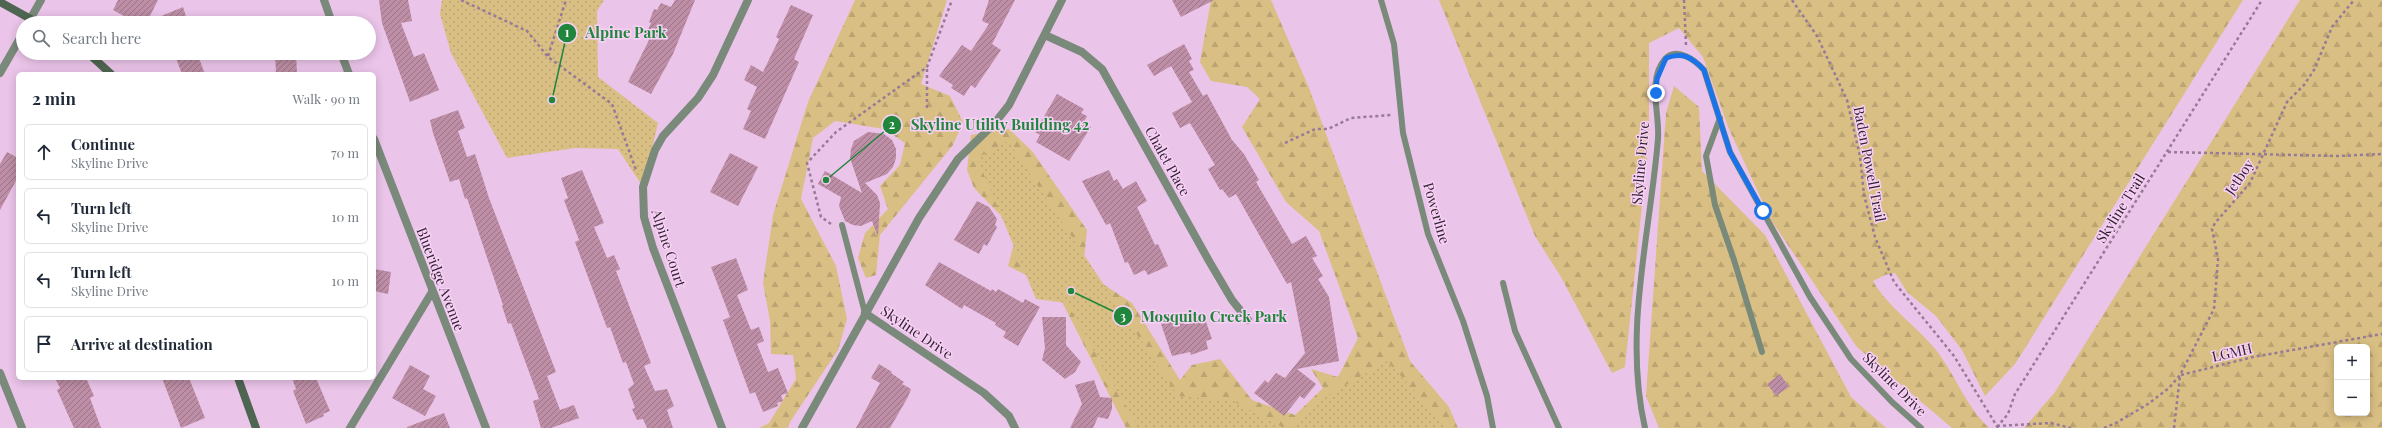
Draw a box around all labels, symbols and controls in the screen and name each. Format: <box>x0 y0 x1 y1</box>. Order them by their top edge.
search box <box>16 16 376 60</box>
callout: Alpine Park <box>557 19 674 46</box>
text: Alpine Park <box>584 22 667 42</box>
text: 1 <box>565 24 570 40</box>
icon: search <box>30 27 52 49</box>
text: Search here <box>62 28 141 48</box>
route end <box>1647 84 1665 102</box>
text: 2 min <box>32 87 76 109</box>
text: Walk · 90 m <box>293 90 360 107</box>
street label: Baden Powell Trail <box>1849 105 1891 223</box>
callout: Skyline Utility Building 42 <box>882 112 1098 139</box>
text: Skyline Utility Building 42 <box>911 114 1089 134</box>
text: 2 <box>889 116 895 132</box>
street label: Skyline Drive <box>1627 121 1653 205</box>
street label: Chalet Place <box>1141 123 1195 199</box>
text: Continue <box>71 134 135 154</box>
icon: ahead <box>33 141 55 163</box>
text: 70 m <box>331 144 359 161</box>
text: Skyline Drive <box>71 154 148 171</box>
street label: Jetboy <box>2220 156 2258 199</box>
street label: Skyline Trail <box>2091 170 2149 246</box>
street label: Powerline <box>1419 180 1455 246</box>
text: Turn left <box>71 198 132 218</box>
route start <box>1754 202 1772 220</box>
icon: left <box>33 205 55 227</box>
street label: Alpine Court <box>647 206 691 290</box>
text: 10 m <box>332 208 359 225</box>
text: Skyline Drive <box>71 218 148 235</box>
street label: Blueridge Avenue <box>412 224 470 334</box>
text: Turn left <box>71 262 132 282</box>
icon: left <box>33 269 55 291</box>
text: 10 m <box>332 272 359 289</box>
text: Skyline Drive <box>71 282 148 299</box>
street label: Skyline Drive <box>877 301 957 363</box>
callout: Mosquito Creek Park <box>1113 303 1295 330</box>
text: Mosquito Creek Park <box>1141 306 1287 326</box>
text: 3 <box>1120 308 1126 324</box>
icon: arrive <box>33 333 55 355</box>
text: Arrive at destination <box>71 334 213 354</box>
street label: LGMH <box>2210 338 2254 366</box>
map controls <box>2334 344 2370 416</box>
button: + <box>2334 344 2370 380</box>
street label: Skyline Drive <box>1859 348 1931 420</box>
button: − <box>2334 380 2370 416</box>

